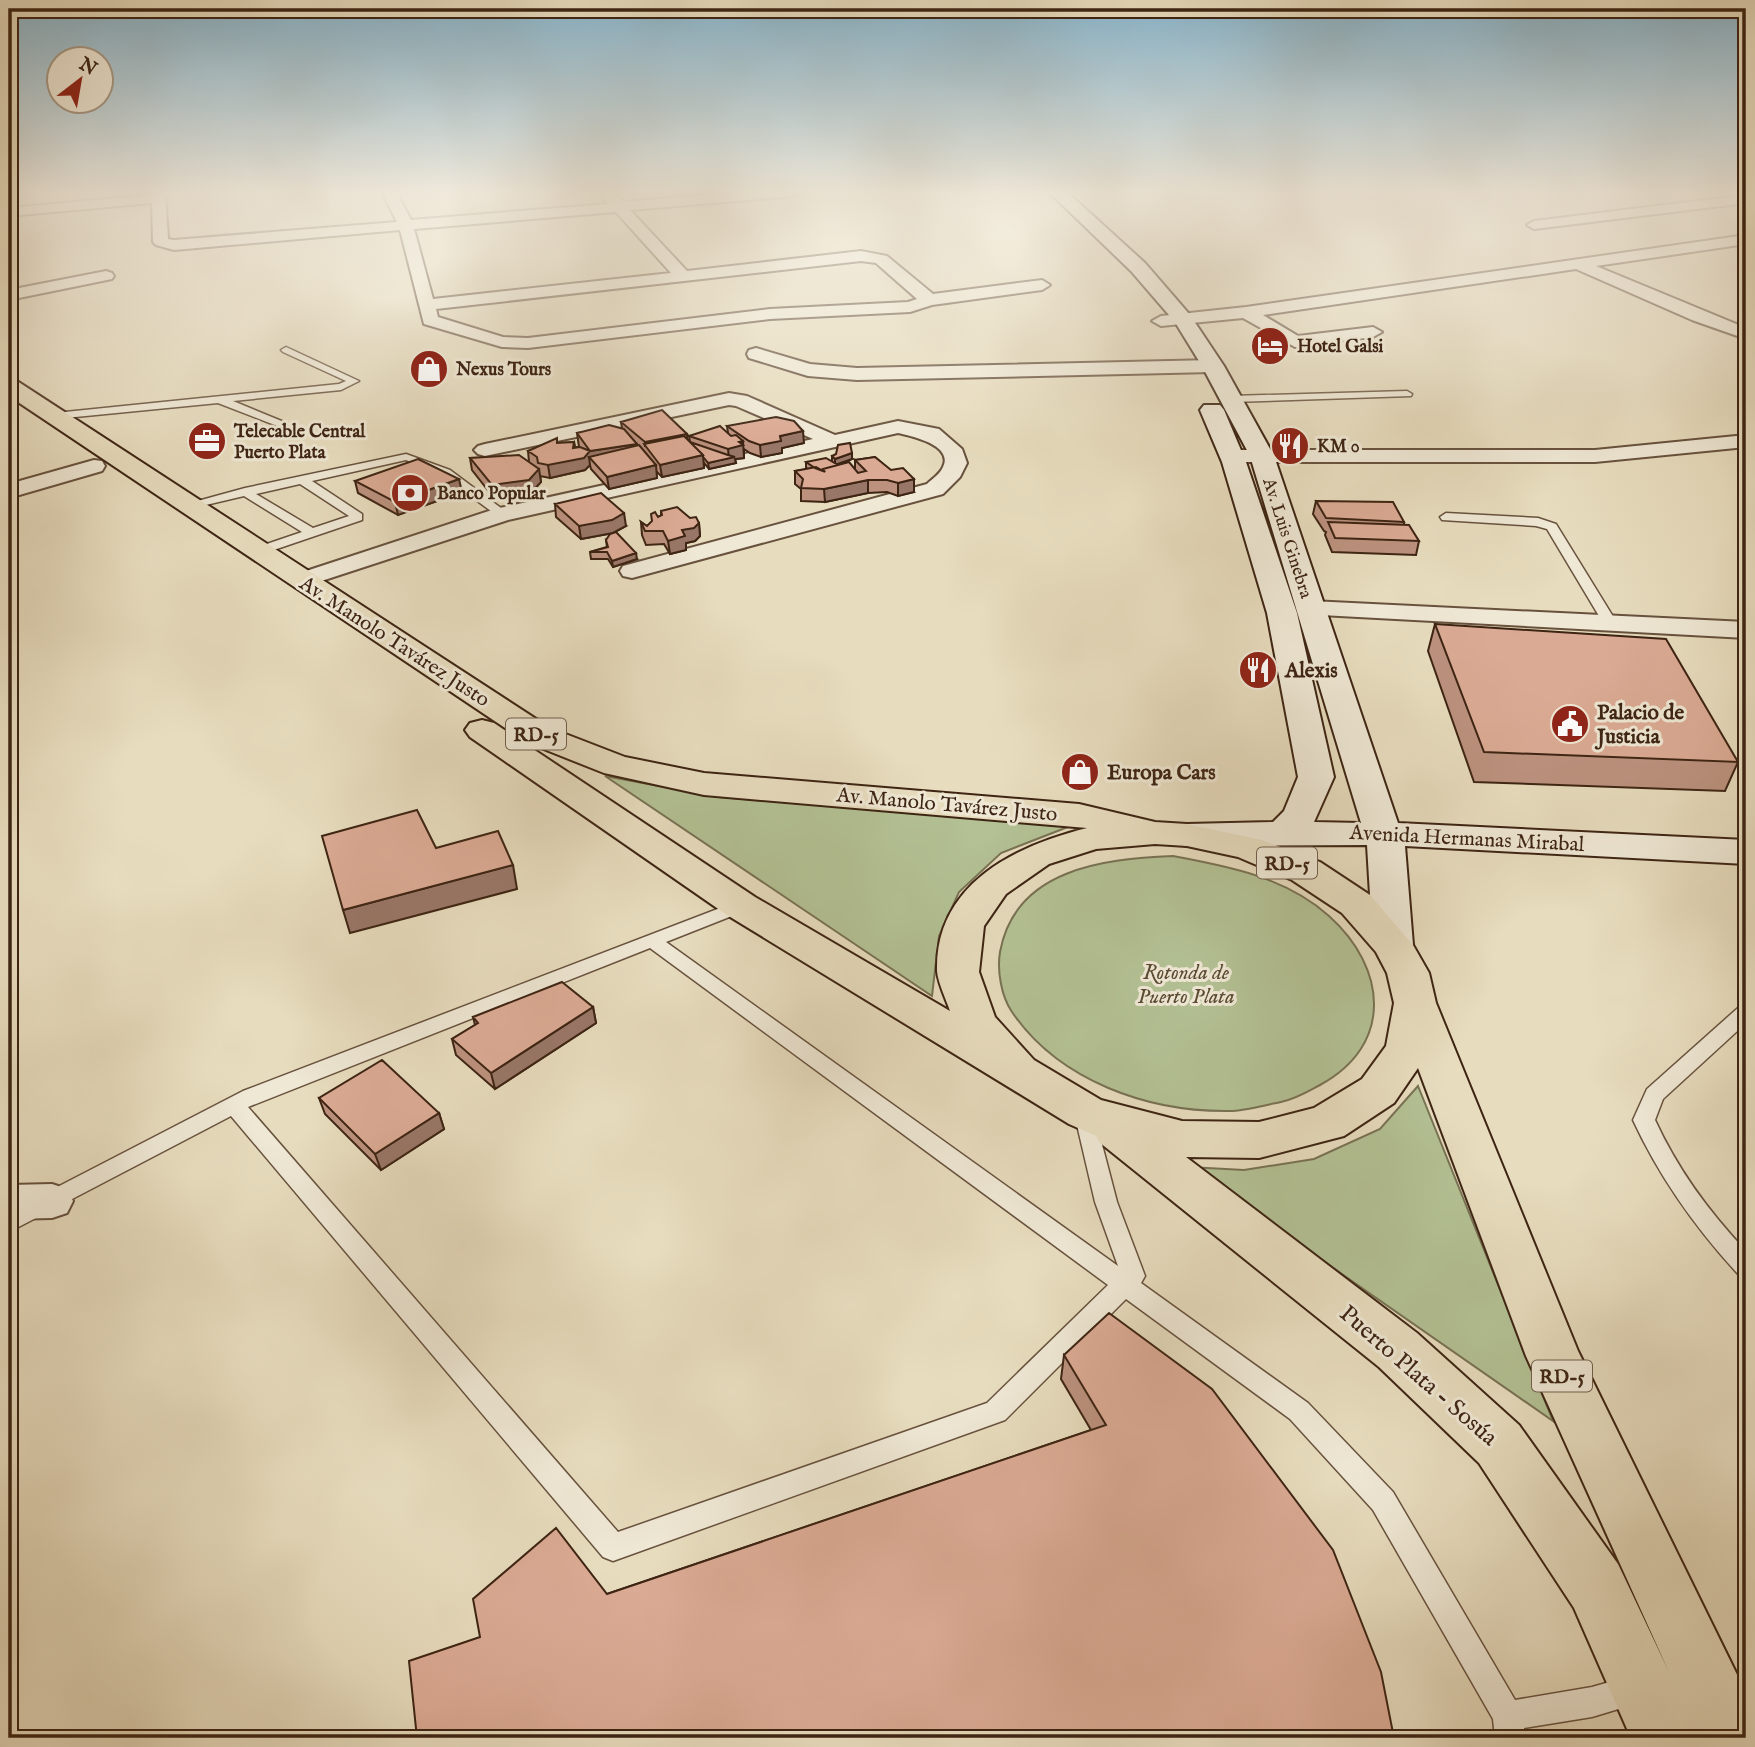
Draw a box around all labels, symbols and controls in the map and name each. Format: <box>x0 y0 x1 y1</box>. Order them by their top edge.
north arrow <box>46 46 116 116</box>
text: N <box>74 52 101 82</box>
hotel icon: Hotel Galsi <box>1249 325 1291 367</box>
place label: Hotel Galsi <box>1297 336 1384 359</box>
shop icon: Nexus Tours <box>408 348 450 390</box>
place label: Nexus Tours <box>455 359 552 382</box>
office icon: Telecable Central Puerto Plata <box>186 420 228 462</box>
place label: Telecable Central Puerto Plata <box>233 421 366 465</box>
restaurant icon: KM 0 <box>1269 425 1311 467</box>
place label: KM 0 <box>1317 436 1360 459</box>
bank icon: Banco Popular <box>389 472 431 514</box>
street label: Av. Luis Ginebra <box>1256 474 1317 602</box>
place label: Banco Popular <box>437 483 546 506</box>
street label: Av. Manolo Tavárez Justo <box>293 570 494 714</box>
restaurant icon: Alexis <box>1237 649 1279 691</box>
place label: Alexis <box>1284 658 1338 685</box>
place label: Palacio de Justicia <box>1594 700 1685 751</box>
public building icon: Palacio de Justicia <box>1549 703 1591 745</box>
road number: RD-5 <box>506 719 566 750</box>
shop icon: Europa Cars <box>1059 751 1101 793</box>
place label: Europa Cars <box>1107 760 1216 787</box>
street label: Av. Manolo Tavárez Justo <box>834 782 1058 829</box>
street label: Avenida Hermanas Mirabal <box>1348 820 1585 859</box>
road number: RD-5 <box>1257 848 1317 878</box>
park label: Rotonda de Puerto Plata <box>1138 960 1234 1011</box>
street label: Puerto Plata - Sosúa <box>1332 1299 1504 1454</box>
road number: RD-5 <box>1532 1360 1592 1392</box>

